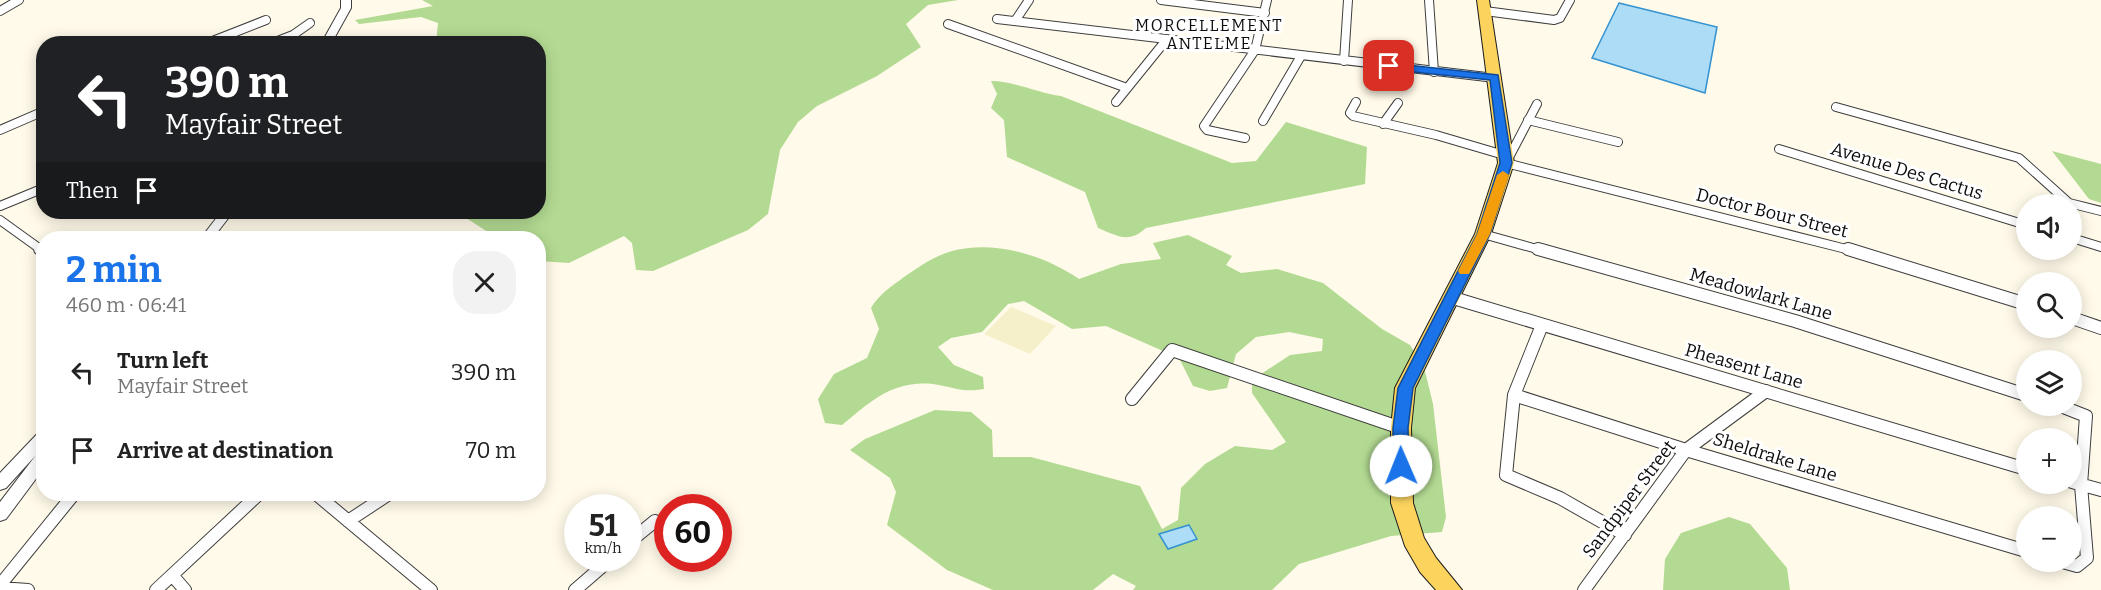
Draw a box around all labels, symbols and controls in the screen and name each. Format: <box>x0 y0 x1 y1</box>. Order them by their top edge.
district label: MORCELLEMENT ANTELME <box>1135 16 1283 53</box>
pin <box>1363 40 1414 91</box>
icon: arrive <box>1372 49 1405 82</box>
text: 390 m <box>165 58 288 108</box>
icon: left <box>66 60 144 138</box>
text: Mayfair Street <box>165 109 342 141</box>
street label: Avenue Des Cactus <box>1828 137 1986 205</box>
icon: arrive <box>130 174 163 207</box>
text: Then <box>66 177 118 204</box>
street label: Doctor Bour Street <box>1694 184 1851 243</box>
map controls <box>2016 194 2082 572</box>
button: sound <box>2016 194 2082 260</box>
text: 2 min <box>66 248 162 292</box>
button: close <box>453 251 516 314</box>
street label: Meadowlark Lane <box>1687 263 1835 325</box>
button: search <box>2016 272 2082 338</box>
text: 460 m · 06:41 <box>66 293 186 317</box>
street label: Pheasent Lane <box>1682 339 1806 393</box>
text: Turn left <box>117 347 209 374</box>
button: layers <box>2016 350 2082 416</box>
icon: left <box>66 356 99 389</box>
text: 390 m <box>451 359 516 386</box>
text: Mayfair Street <box>117 374 248 398</box>
street label: Sheldrake Lane <box>1710 428 1840 486</box>
button: + <box>2016 428 2082 494</box>
icon: arrive <box>66 434 99 467</box>
position arrow <box>1369 434 1433 498</box>
street label: Sandpiper Street <box>1578 436 1681 562</box>
text: Arrive at destination <box>117 437 333 464</box>
text: 70 m <box>466 437 516 464</box>
speed limit sign: 60 <box>654 494 732 572</box>
button: − <box>2016 506 2082 572</box>
text: 51 <box>589 508 617 544</box>
text: km/h <box>584 539 622 557</box>

